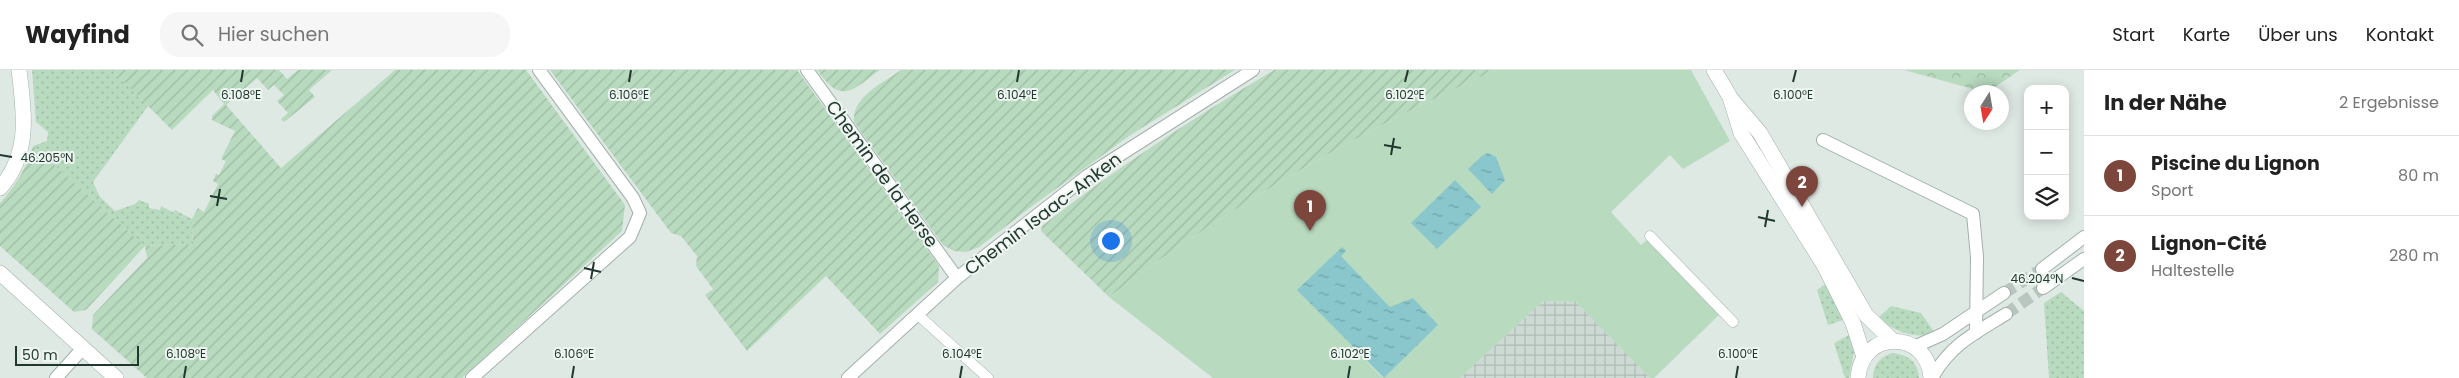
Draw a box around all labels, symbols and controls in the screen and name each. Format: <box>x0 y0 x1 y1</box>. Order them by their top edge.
search box <box>160 12 510 57</box>
text: Wayfind <box>25 18 130 51</box>
icon: search <box>178 21 206 49</box>
text: Hier suchen <box>218 21 329 48</box>
text: Start <box>2112 22 2155 47</box>
text: Karte <box>2183 22 2230 47</box>
text: Über uns <box>2258 22 2338 47</box>
text: Kontakt <box>2366 22 2434 47</box>
north arrow <box>1964 85 2009 130</box>
map controls <box>2024 85 2069 220</box>
button: + <box>2024 85 2069 130</box>
text: 6.108°E <box>221 86 261 103</box>
text: 6.106°E <box>609 86 649 103</box>
text: 6.104°E <box>997 86 1037 103</box>
text: 6.102°E <box>1385 86 1425 103</box>
text: 6.100°E <box>1773 86 1813 103</box>
text: In der Nähe <box>2104 88 2227 117</box>
text: 2 Ergebnisse <box>2339 91 2439 114</box>
street label: Chemin de la Herse <box>820 95 944 252</box>
button: − <box>2024 130 2069 175</box>
street label: Chemin Isaac-Anken <box>959 146 1126 281</box>
text: 46.205°N <box>20 149 74 166</box>
text: Piscine du Lignon <box>2151 150 2320 177</box>
text: 1 <box>2117 164 2123 187</box>
text: 80 m <box>2398 164 2439 187</box>
pin: 2 <box>1786 166 1818 207</box>
button: layers <box>2024 175 2069 220</box>
text: Sport <box>2151 179 2193 202</box>
pin: 1 <box>1294 190 1326 231</box>
your location <box>1098 228 1124 254</box>
text: Lignon-Cité <box>2151 230 2267 257</box>
text: 2 <box>2115 244 2125 267</box>
text: 280 m <box>2389 244 2439 267</box>
text: Haltestelle <box>2151 259 2234 282</box>
text: 46.204°N <box>2010 270 2064 287</box>
scale bar <box>15 343 139 366</box>
text: 50 m <box>22 345 58 365</box>
text: 6.108°E <box>166 345 206 362</box>
text: 6.106°E <box>554 345 594 362</box>
text: 6.104°E <box>942 345 982 362</box>
text: 6.102°E <box>1330 345 1370 362</box>
text: 6.100°E <box>1718 345 1758 362</box>

